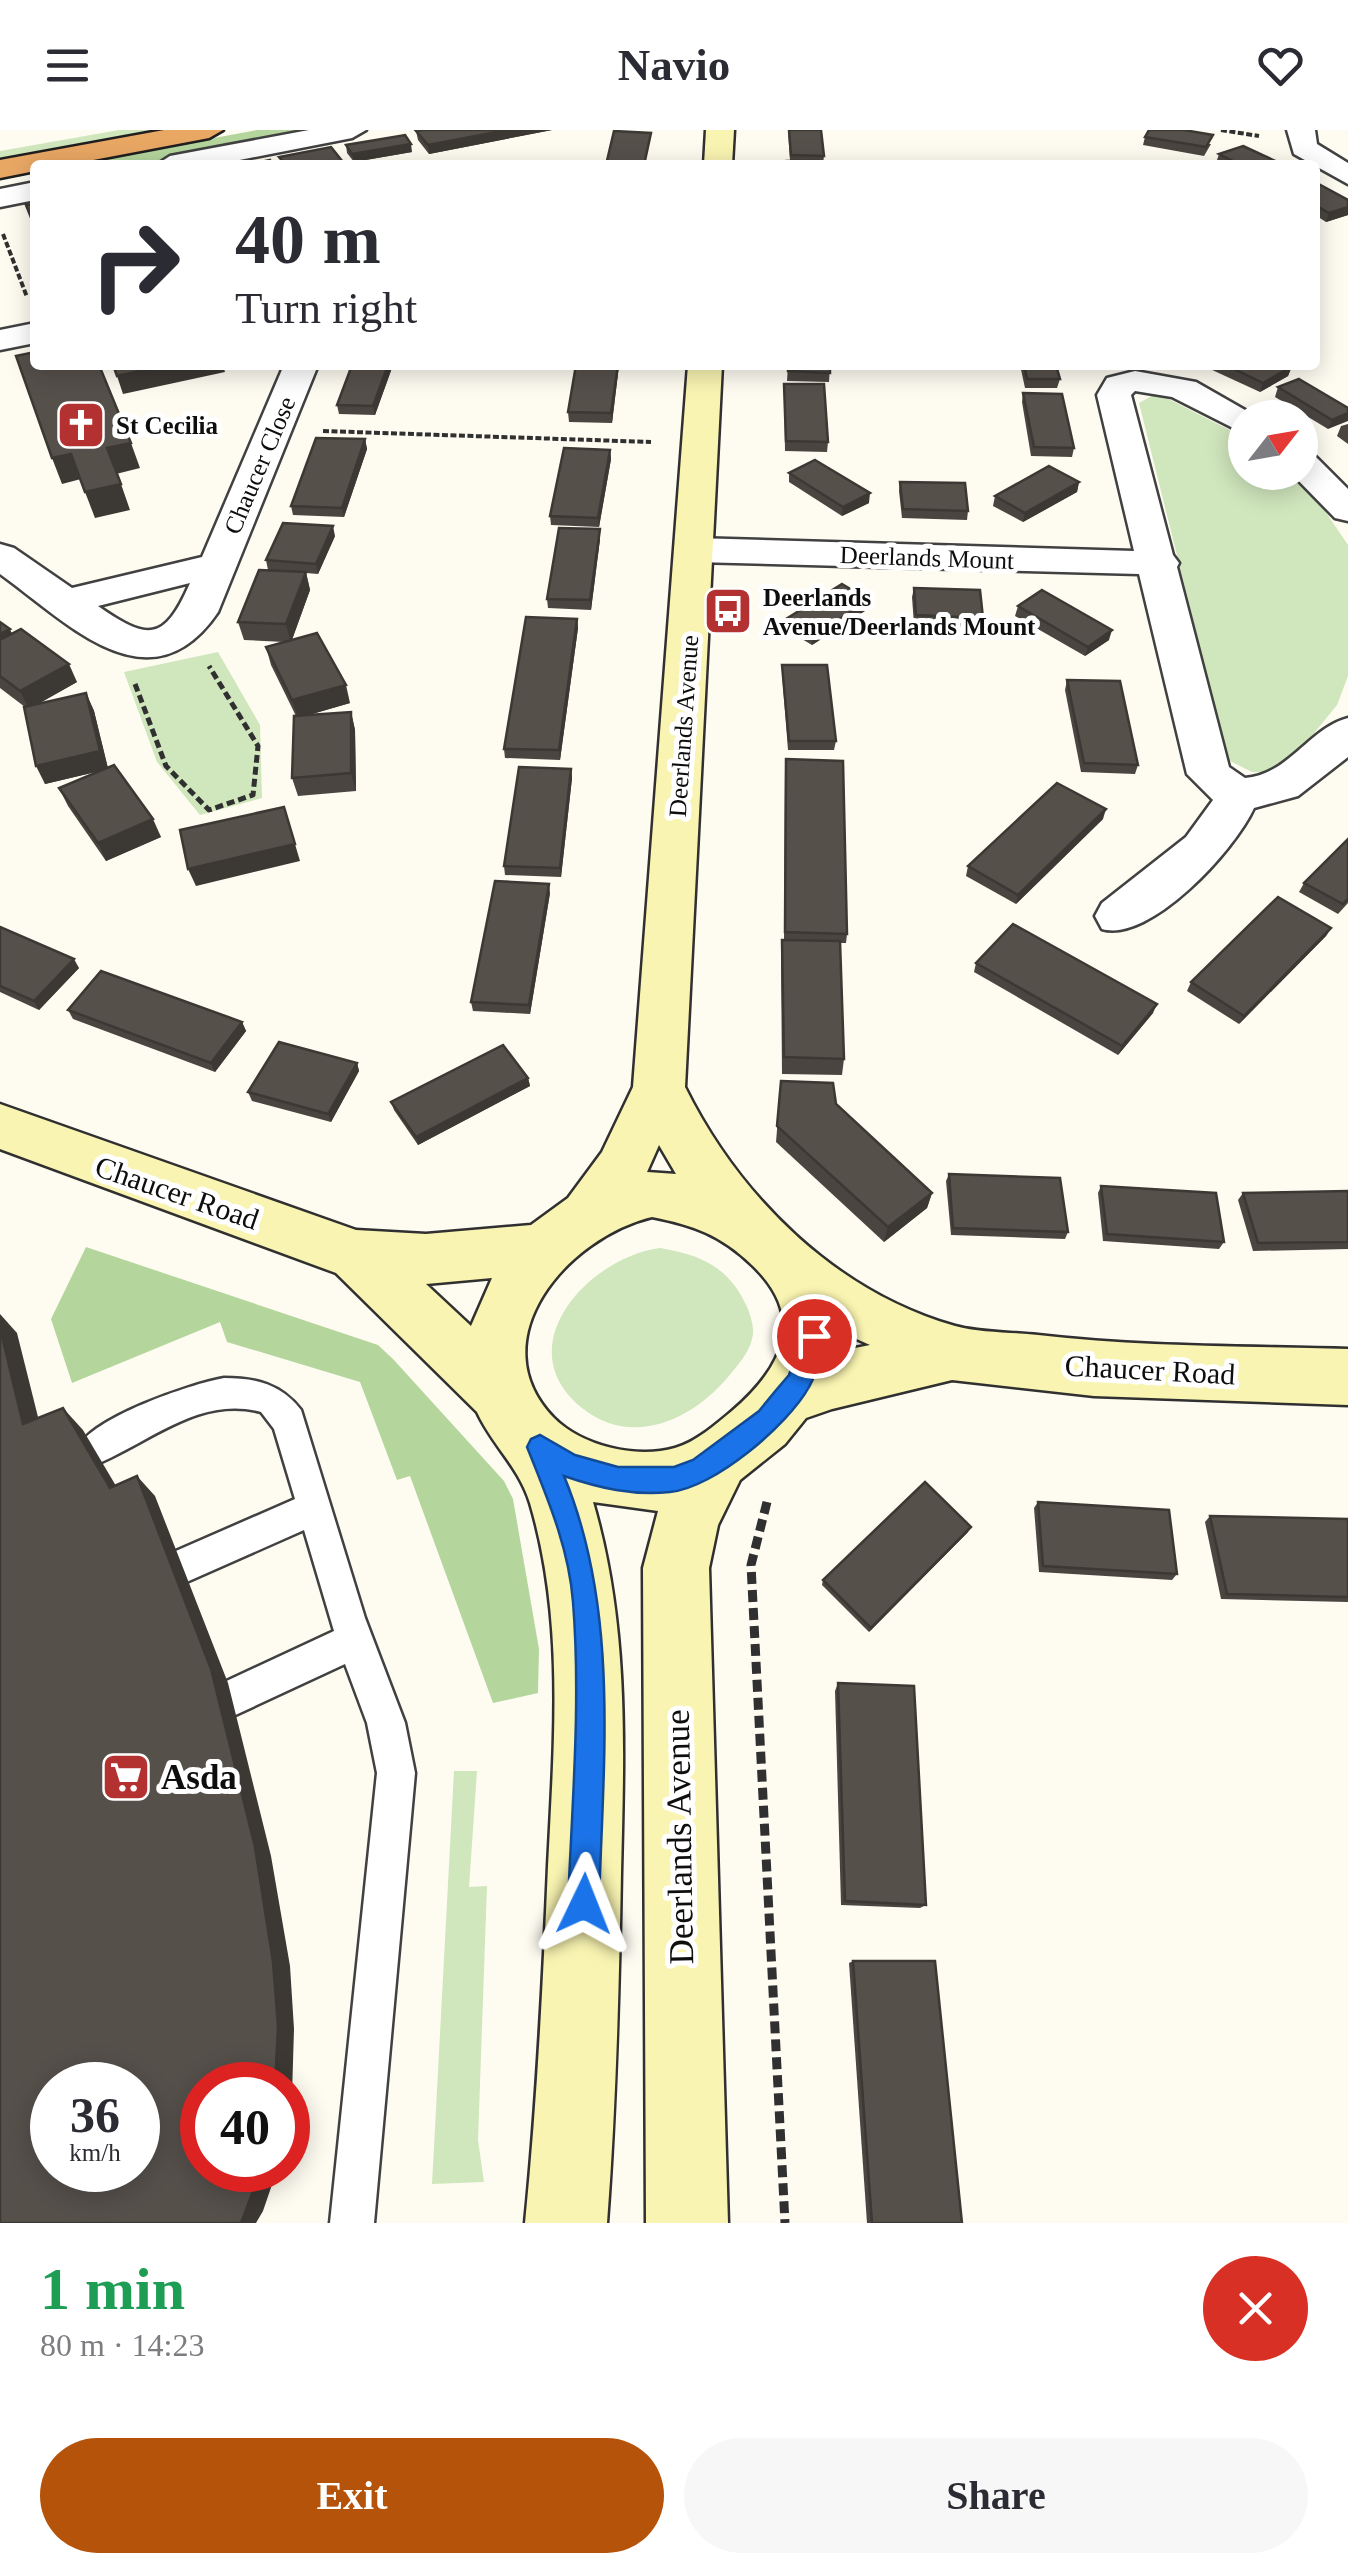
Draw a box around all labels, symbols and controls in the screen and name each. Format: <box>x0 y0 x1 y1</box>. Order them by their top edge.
icon: menu <box>40 38 95 93</box>
icon: heart <box>1253 38 1308 93</box>
text: Navio <box>618 40 730 90</box>
icon: right <box>70 200 200 330</box>
text: 40 m <box>235 201 381 278</box>
text: Turn right <box>235 283 417 333</box>
street label: Chaucer Close <box>218 393 301 538</box>
church icon: St Cecilia <box>55 399 107 451</box>
north arrow <box>1228 400 1318 490</box>
map controls <box>1228 400 1318 490</box>
place label: St Cecilia <box>116 412 219 439</box>
street label: Deerlands Mount <box>839 541 1015 574</box>
place label: Deerlands Avenue/Deerlands Mount <box>763 584 1036 640</box>
bus stop icon: Deerlands Avenue/Deerlands Mount <box>702 585 754 637</box>
street label: Deerlands Avenue <box>664 634 703 818</box>
street label: Chaucer Road <box>91 1149 263 1236</box>
pin <box>772 1294 857 1379</box>
icon: arrive <box>787 1309 842 1364</box>
street label: Chaucer Road <box>1064 1349 1236 1390</box>
street label: Deerlands Avenue <box>658 1709 701 1965</box>
supermarket icon: Asda <box>100 1751 152 1803</box>
place label: Asda <box>161 1758 237 1797</box>
position arrow <box>532 1852 636 1956</box>
speed limit sign: 40 <box>180 2062 310 2192</box>
text: 36 <box>70 2087 120 2143</box>
text: km/h <box>69 2139 121 2166</box>
text: 1 min <box>40 2256 185 2322</box>
button: close <box>1203 2256 1308 2361</box>
text: 80 m · 14:23 <box>40 2327 204 2363</box>
button: Exit <box>40 2438 664 2553</box>
button: Share <box>684 2438 1308 2553</box>

